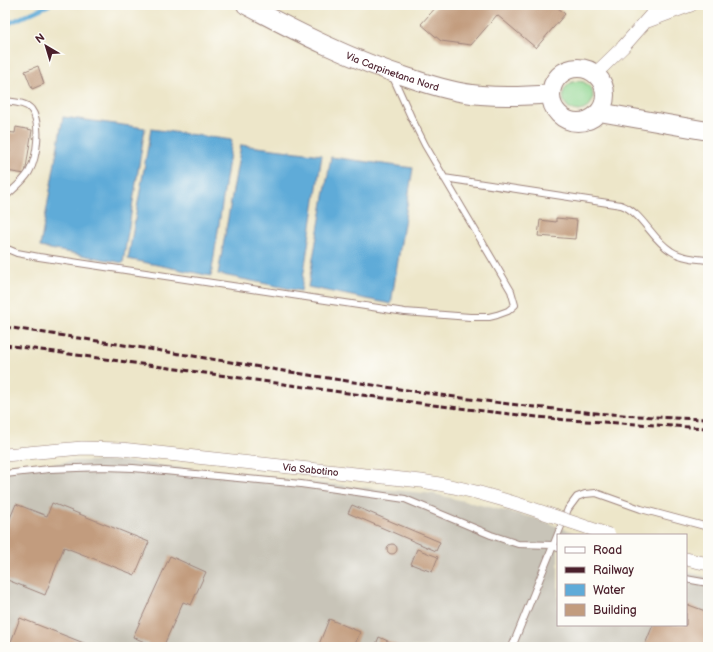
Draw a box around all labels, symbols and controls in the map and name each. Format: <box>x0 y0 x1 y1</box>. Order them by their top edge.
north arrow <box>26 26 66 66</box>
text: N <box>33 31 47 46</box>
street label: Via Carpinetana Nord <box>344 50 440 94</box>
street label: Via Sabotino <box>282 461 339 479</box>
legend <box>557 534 687 626</box>
text: Road <box>593 543 622 558</box>
text: Railway <box>593 563 635 578</box>
text: Water <box>593 583 625 598</box>
text: Building <box>593 603 637 618</box>

